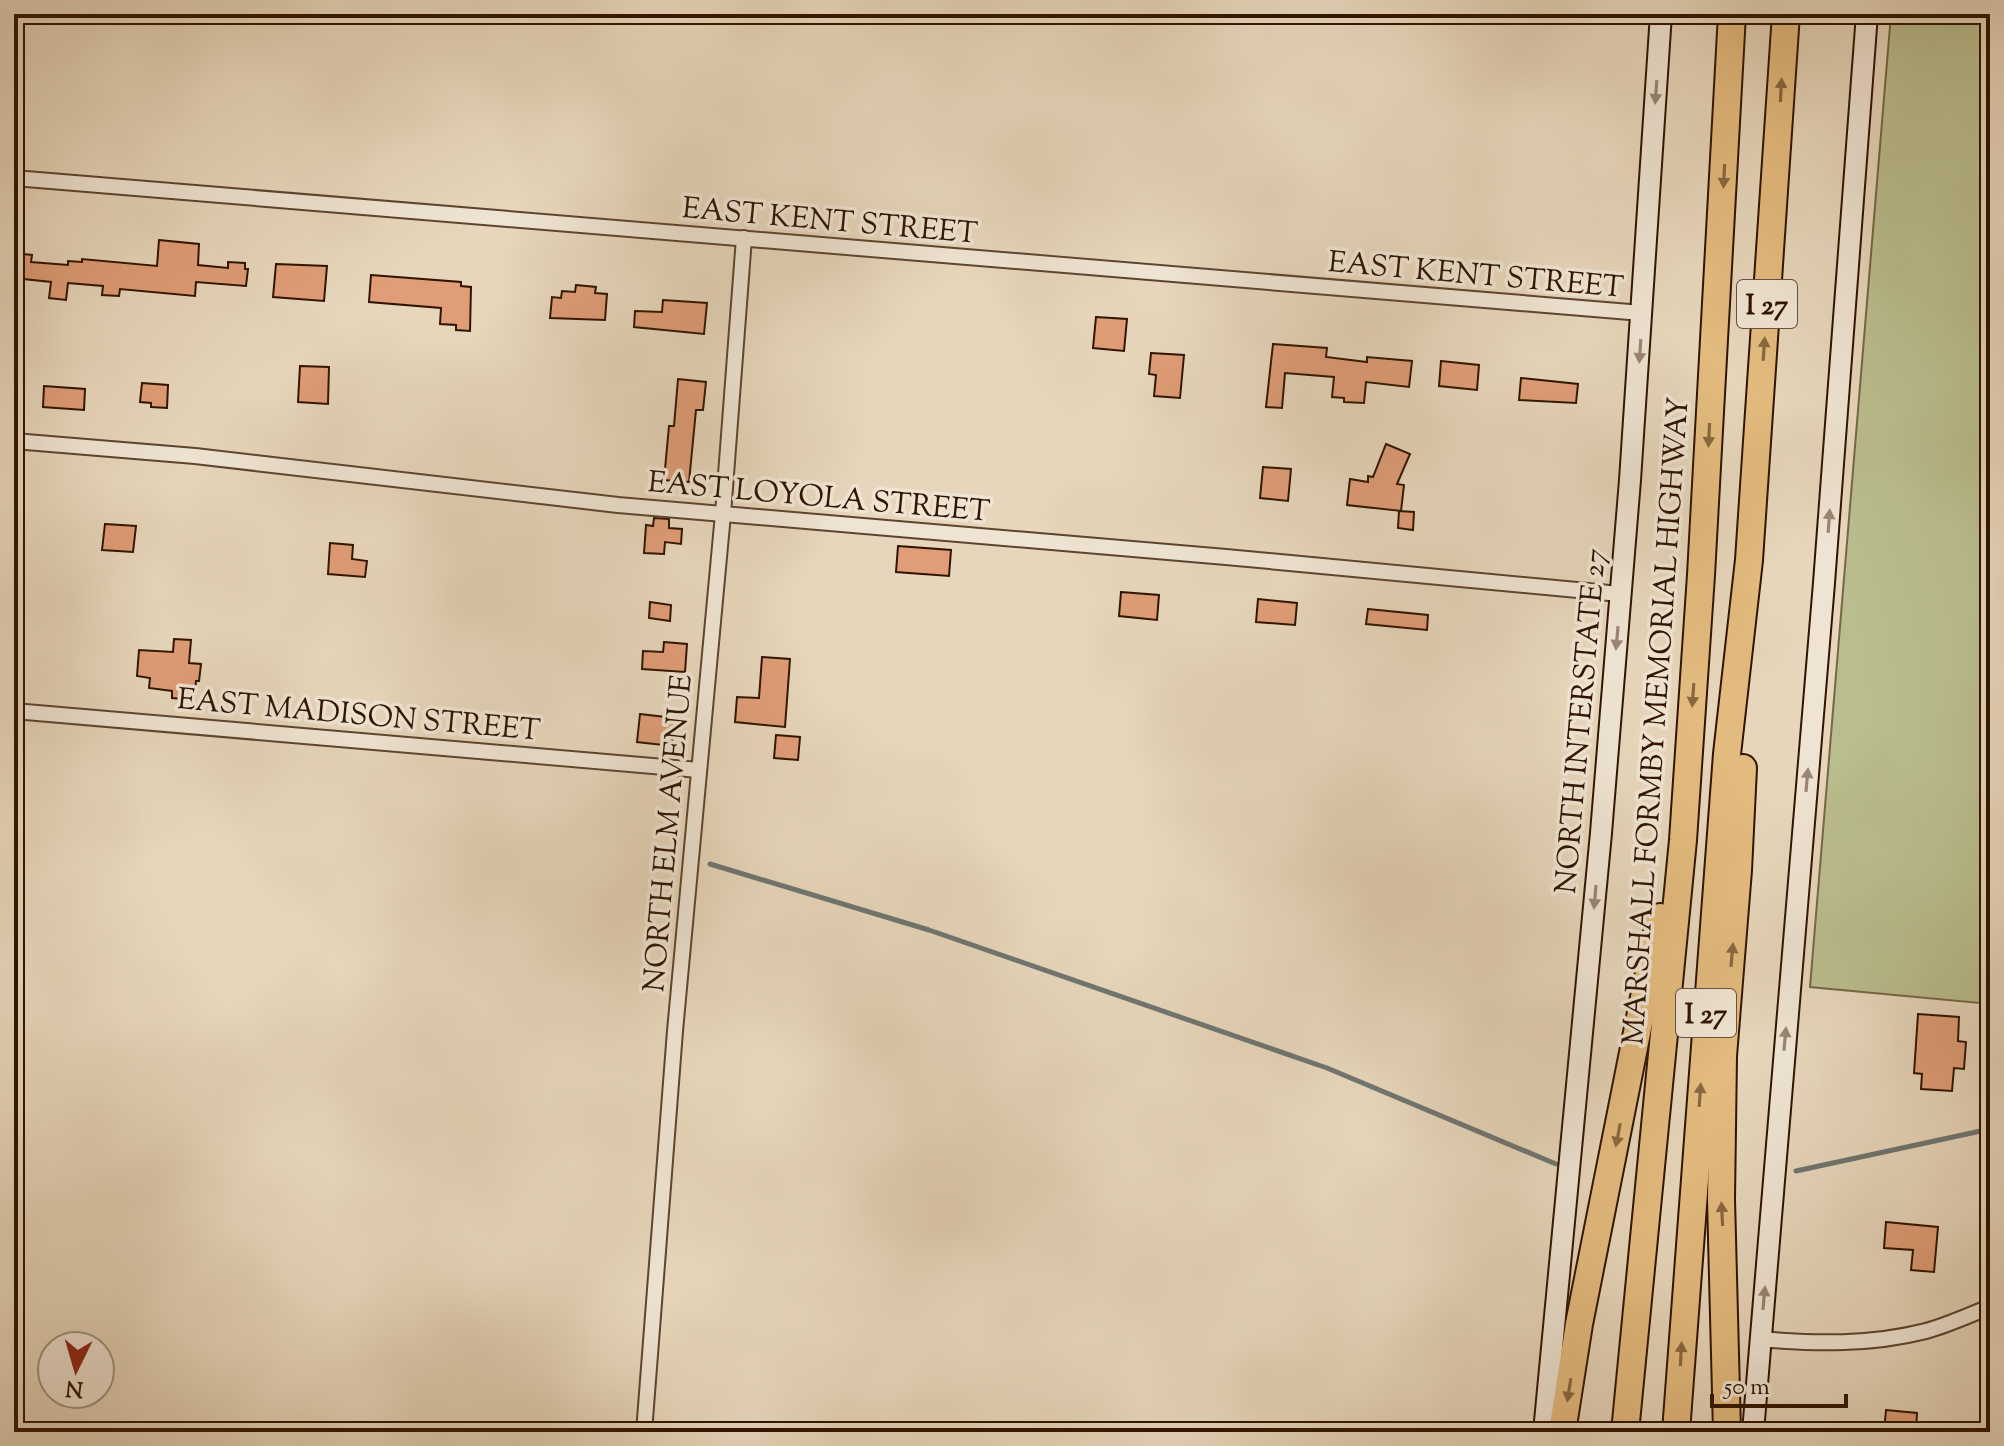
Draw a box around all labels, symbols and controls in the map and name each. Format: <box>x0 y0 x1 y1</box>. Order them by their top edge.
one-way arrow <box>1775 77 1788 102</box>
one-way arrow <box>1649 80 1662 105</box>
one-way arrow <box>1717 164 1730 189</box>
street label: EAST KENT STREET <box>680 188 979 257</box>
street label: EAST KENT STREET <box>1326 242 1625 311</box>
road number: I 27 <box>1737 280 1797 328</box>
one-way arrow <box>1758 336 1771 361</box>
one-way arrow <box>1633 339 1646 364</box>
street label: MARSHALL FORMBY MEMORIAL HIGHWAY <box>1613 396 1702 1047</box>
one-way arrow <box>1702 423 1715 448</box>
street label: EAST LOYOLA STREET <box>646 462 991 535</box>
one-way arrow <box>1823 508 1836 533</box>
street label: NORTH INTERSTATE 27 <box>1546 547 1619 896</box>
one-way arrow <box>1610 626 1623 651</box>
street label: NORTH ELM AVENUE <box>634 673 705 994</box>
street label: EAST MADISON STREET <box>176 679 542 754</box>
one-way arrow <box>1686 683 1699 708</box>
one-way arrow <box>1800 767 1813 792</box>
one-way arrow <box>1588 885 1601 910</box>
one-way arrow <box>1726 942 1739 967</box>
road number: I 27 <box>1676 989 1736 1037</box>
one-way arrow <box>1779 1026 1792 1051</box>
one-way arrow <box>1694 1082 1707 1107</box>
one-way arrow <box>1611 1123 1624 1148</box>
one-way arrow <box>1715 1201 1728 1226</box>
one-way arrow <box>1758 1285 1771 1310</box>
north arrow <box>36 1330 116 1410</box>
one-way arrow <box>1675 1341 1688 1366</box>
scale bar <box>1712 1358 1846 1408</box>
text: N <box>64 1370 85 1404</box>
text: 50 m <box>1722 1371 1770 1405</box>
one-way arrow <box>1562 1378 1575 1403</box>

